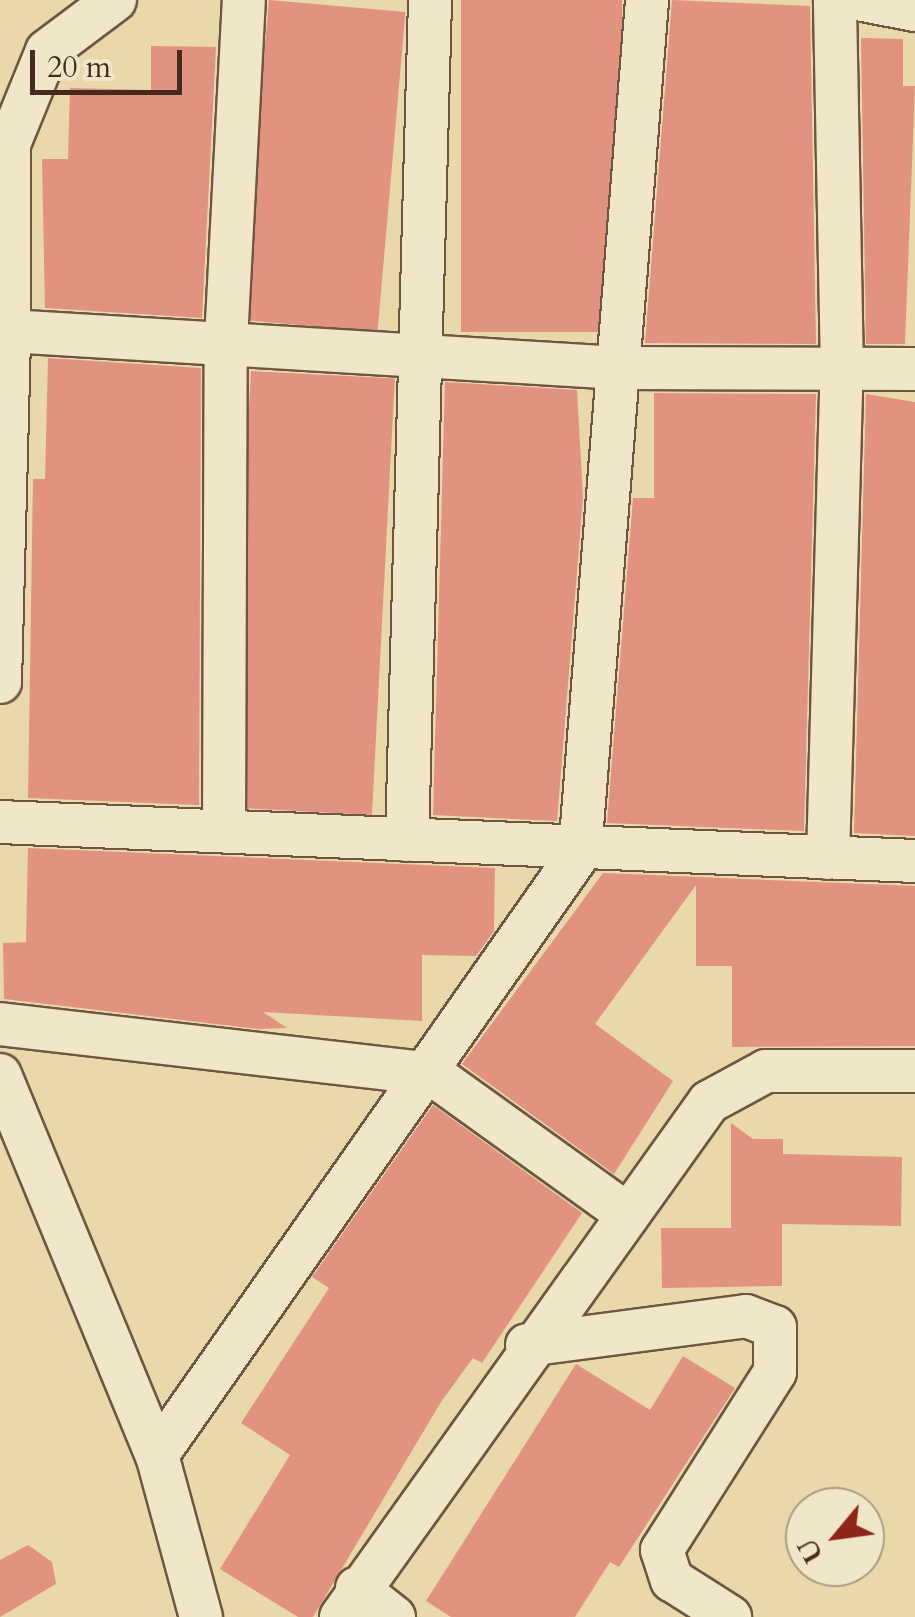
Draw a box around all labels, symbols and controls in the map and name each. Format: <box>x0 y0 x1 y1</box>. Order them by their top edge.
scale bar <box>35 30 188 92</box>
text: 20 m <box>47 47 111 88</box>
north arrow <box>785 1487 885 1587</box>
text: U <box>788 1531 833 1570</box>

